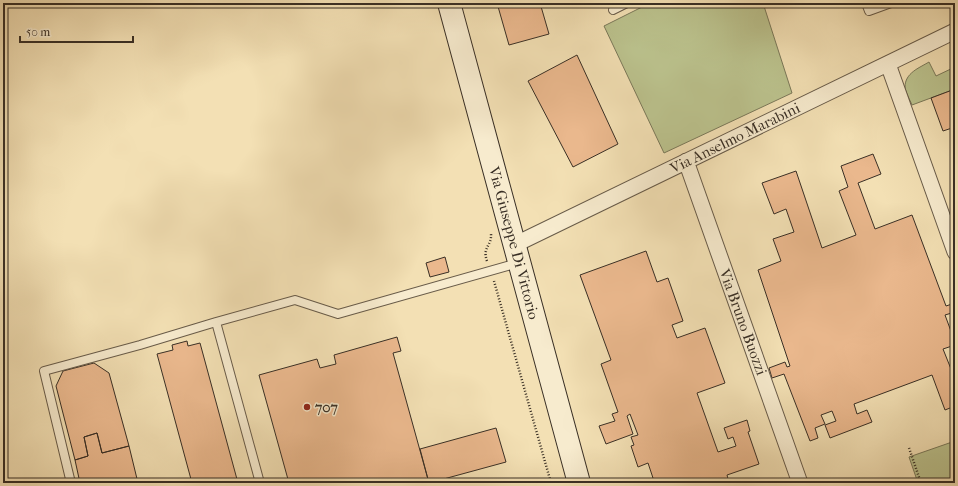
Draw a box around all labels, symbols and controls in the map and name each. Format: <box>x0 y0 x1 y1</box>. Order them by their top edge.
scale bar <box>20 18 133 44</box>
text: 50 m <box>26 25 50 39</box>
street label: Via Anselmo Marabini <box>666 98 803 178</box>
street label: Via Giuseppe Di Vittorio <box>485 164 543 322</box>
street label: Via Bruno Buozzi <box>715 265 771 378</box>
place label: 707 <box>314 398 338 416</box>
marker: 707 <box>302 402 312 412</box>

